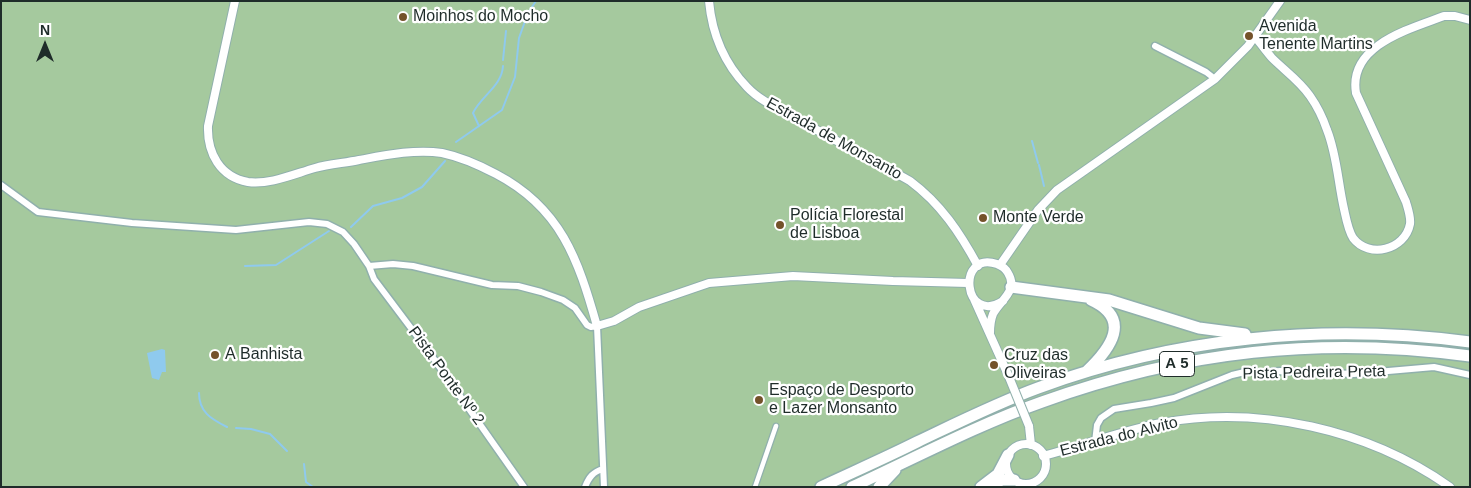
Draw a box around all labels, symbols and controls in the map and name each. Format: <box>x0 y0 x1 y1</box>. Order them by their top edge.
place label: Moinhos do Mocho <box>413 7 548 27</box>
marker: Moinhos do Mocho <box>397 11 409 23</box>
place label: Avenida Tenente Martins <box>1259 17 1373 55</box>
north arrow <box>20 20 70 70</box>
text: N <box>40 22 50 38</box>
marker: Avenida Tenente Martins <box>1243 30 1255 42</box>
street label: Estrada de Monsanto <box>763 94 905 184</box>
place label: Polícia Florestal de Lisboa <box>790 206 904 244</box>
place label: Monte Verde <box>993 208 1084 228</box>
marker: Monte Verde <box>977 212 989 224</box>
marker: Polícia Florestal de Lisboa <box>774 219 786 231</box>
street label: Pista Ponte Nº 2 <box>404 323 488 429</box>
place label: A Banhista <box>225 345 302 365</box>
place label: Cruz das Oliveiras <box>1004 346 1068 384</box>
marker: A Banhista <box>209 349 221 361</box>
road number: A 5 <box>1160 352 1194 376</box>
marker: Cruz das Oliveiras <box>988 359 1000 371</box>
street label: Pista Pedreira Preta <box>1242 362 1386 384</box>
place label: Espaço de Desporto e Lazer Monsanto <box>769 381 914 419</box>
marker: Espaço de Desporto e Lazer Monsanto <box>753 394 765 406</box>
street label: Estrada do Alvito <box>1058 413 1180 461</box>

